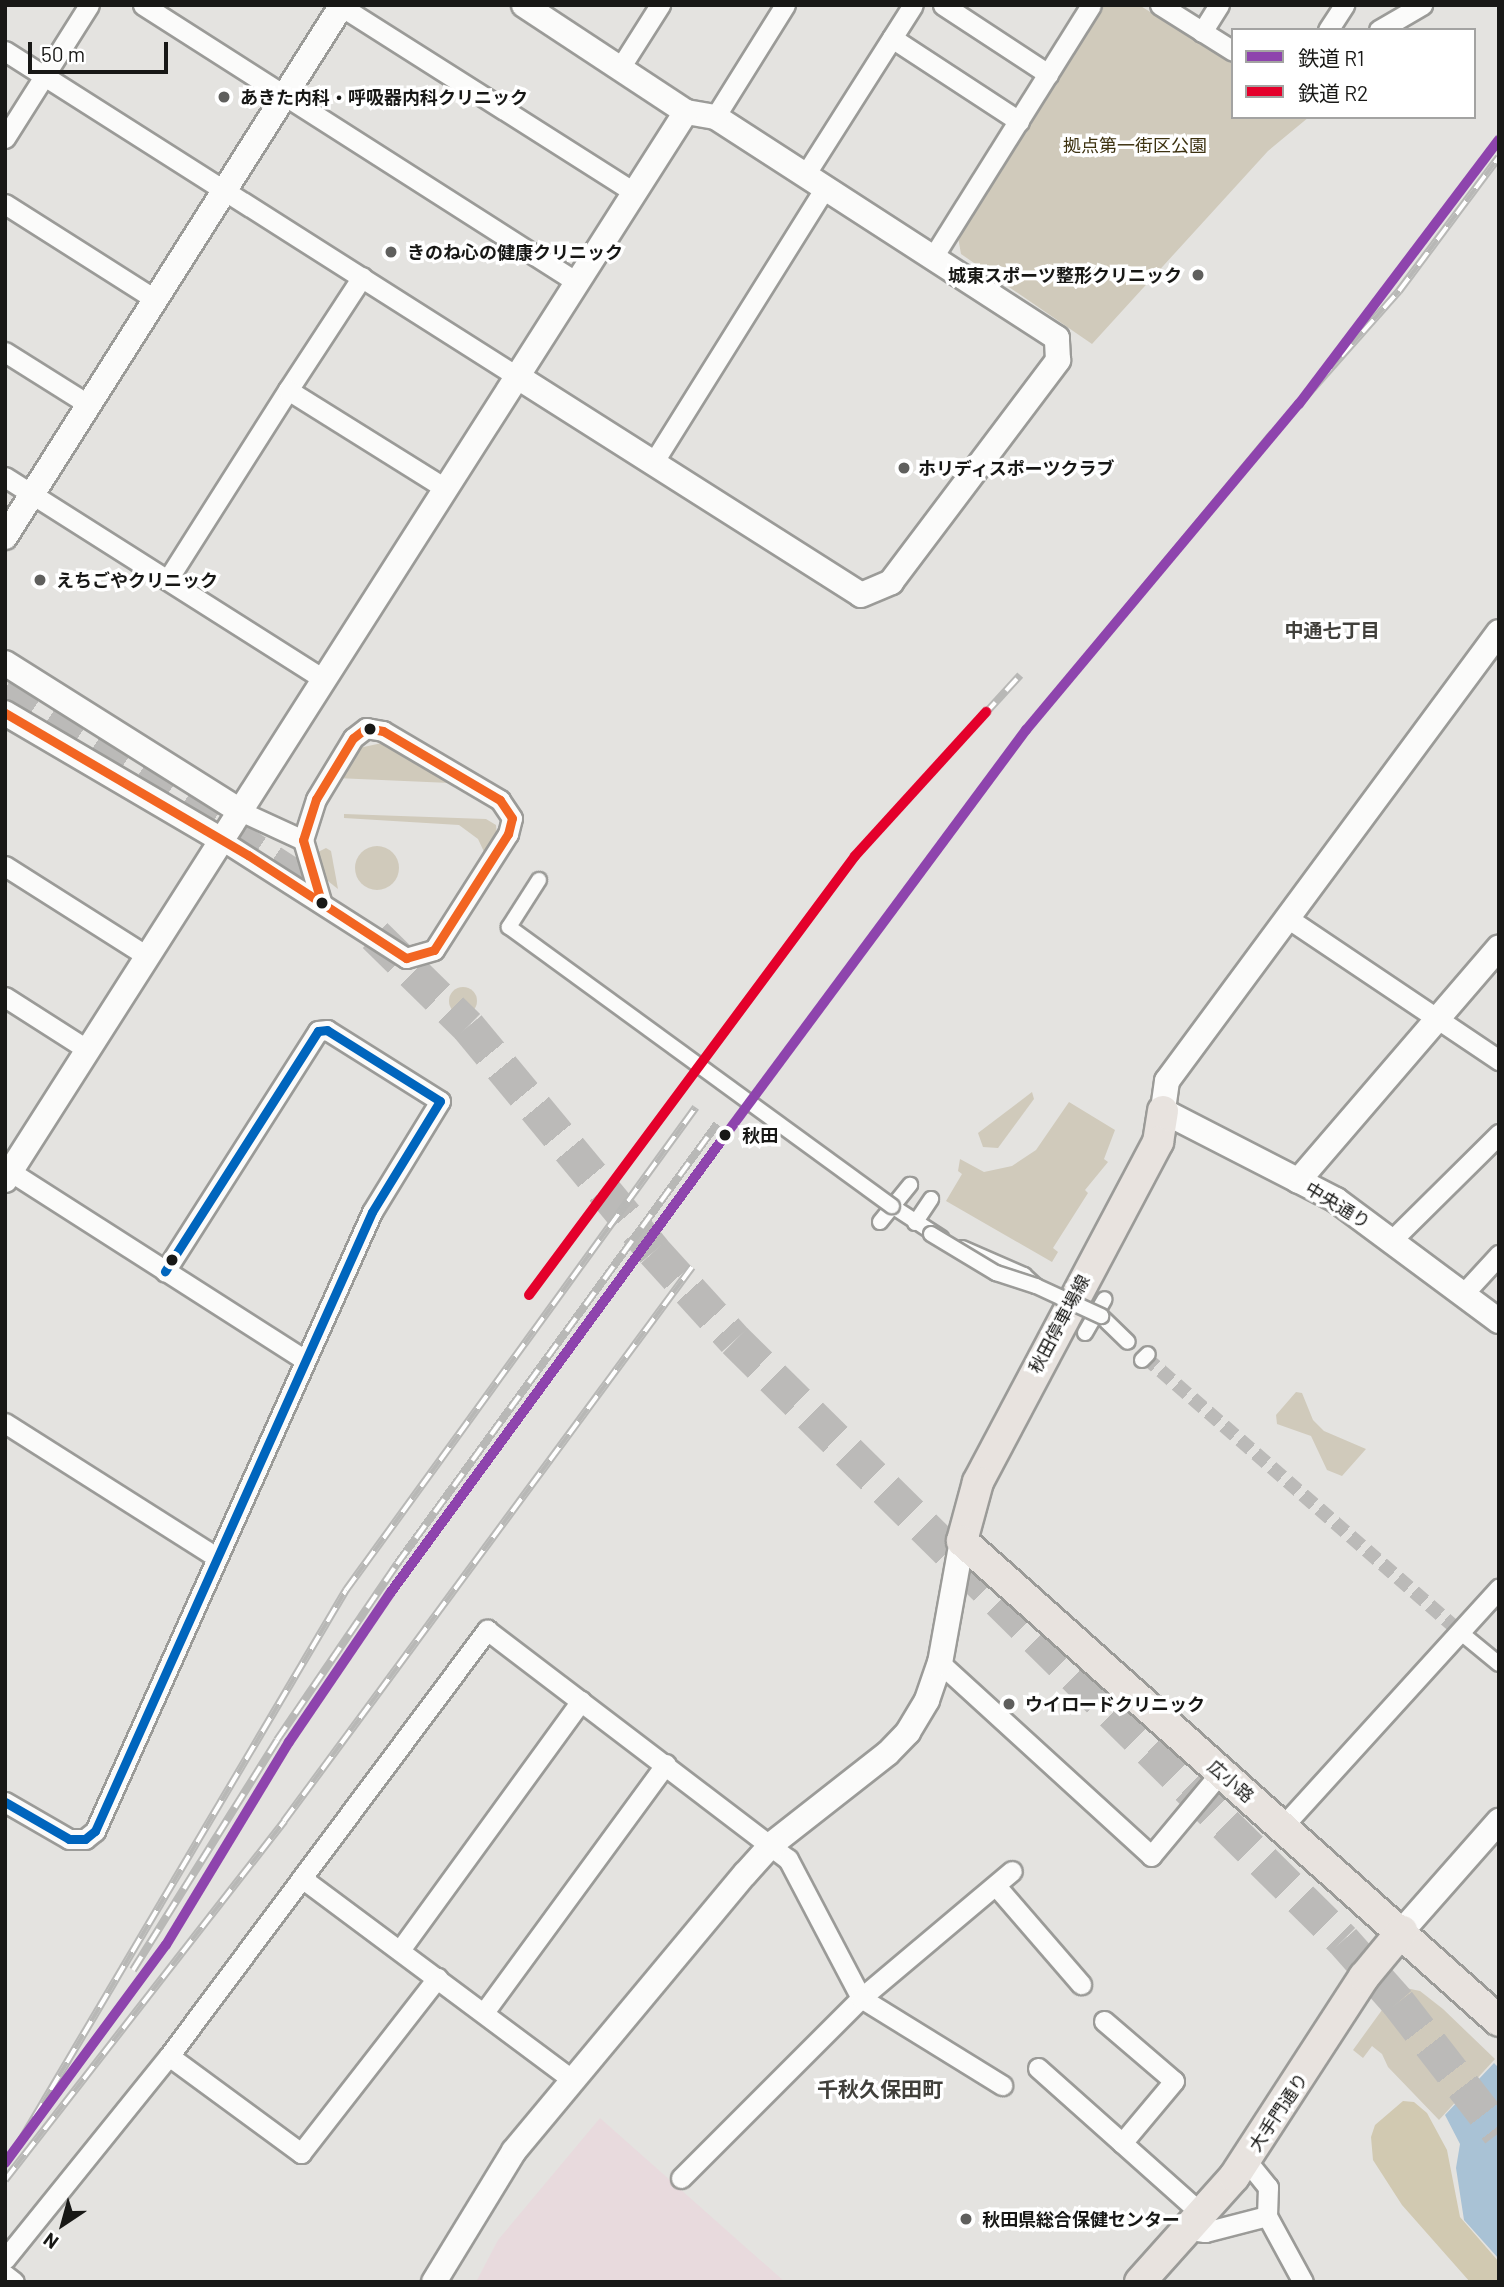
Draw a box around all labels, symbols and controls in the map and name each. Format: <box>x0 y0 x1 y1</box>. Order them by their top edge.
scale bar <box>32 28 172 72</box>
legend <box>1231 28 1476 119</box>
text: 50 m <box>41 41 85 66</box>
text: 鉄道 R1 <box>1298 45 1364 70</box>
text: 鉄道 R2 <box>1298 80 1368 105</box>
place label: あきた内科・呼吸器内科クリニック <box>240 86 528 108</box>
marker: あきた内科・呼吸器内科クリニック <box>214 87 234 107</box>
park label: 拠点第一街区公園 <box>1063 134 1207 156</box>
place label: きのね心の健康クリニック <box>407 241 623 263</box>
marker: きのね心の健康クリニック <box>381 242 401 262</box>
place label: 城東スポーツ整形クリニック <box>948 264 1182 286</box>
marker: 城東スポーツ整形クリニック <box>1188 265 1208 285</box>
place label: ホリディスポーツクラブ <box>918 457 1116 479</box>
marker: ホリディスポーツクラブ <box>896 460 912 476</box>
place label: えちごやクリニック <box>56 569 218 591</box>
marker: えちごやクリニック <box>30 570 50 590</box>
district label: 中通七丁目 <box>1285 619 1379 641</box>
unlabelled marker <box>363 722 377 736</box>
unlabelled marker <box>315 896 329 910</box>
marker: 秋田 <box>714 1124 736 1146</box>
place label: 秋田 <box>742 1124 778 1146</box>
street label: 中央通り <box>1302 1177 1374 1233</box>
unlabelled marker <box>165 1253 179 1267</box>
street label: 秋田停車場線 <box>1024 1271 1094 1377</box>
place label: ウイロードクリニック <box>1025 1693 1205 1715</box>
marker: ウイロードクリニック <box>999 1694 1019 1714</box>
street label: 広小路 <box>1204 1755 1258 1807</box>
street label: 大手門通り <box>1244 2069 1312 2155</box>
district label: 千秋久保田町 <box>817 2076 943 2102</box>
north arrow <box>28 2189 98 2259</box>
place label: 秋田県総合保健センター <box>982 2208 1180 2230</box>
marker: 秋田県総合保健センター <box>956 2209 976 2229</box>
text: N <box>38 2228 62 2254</box>

